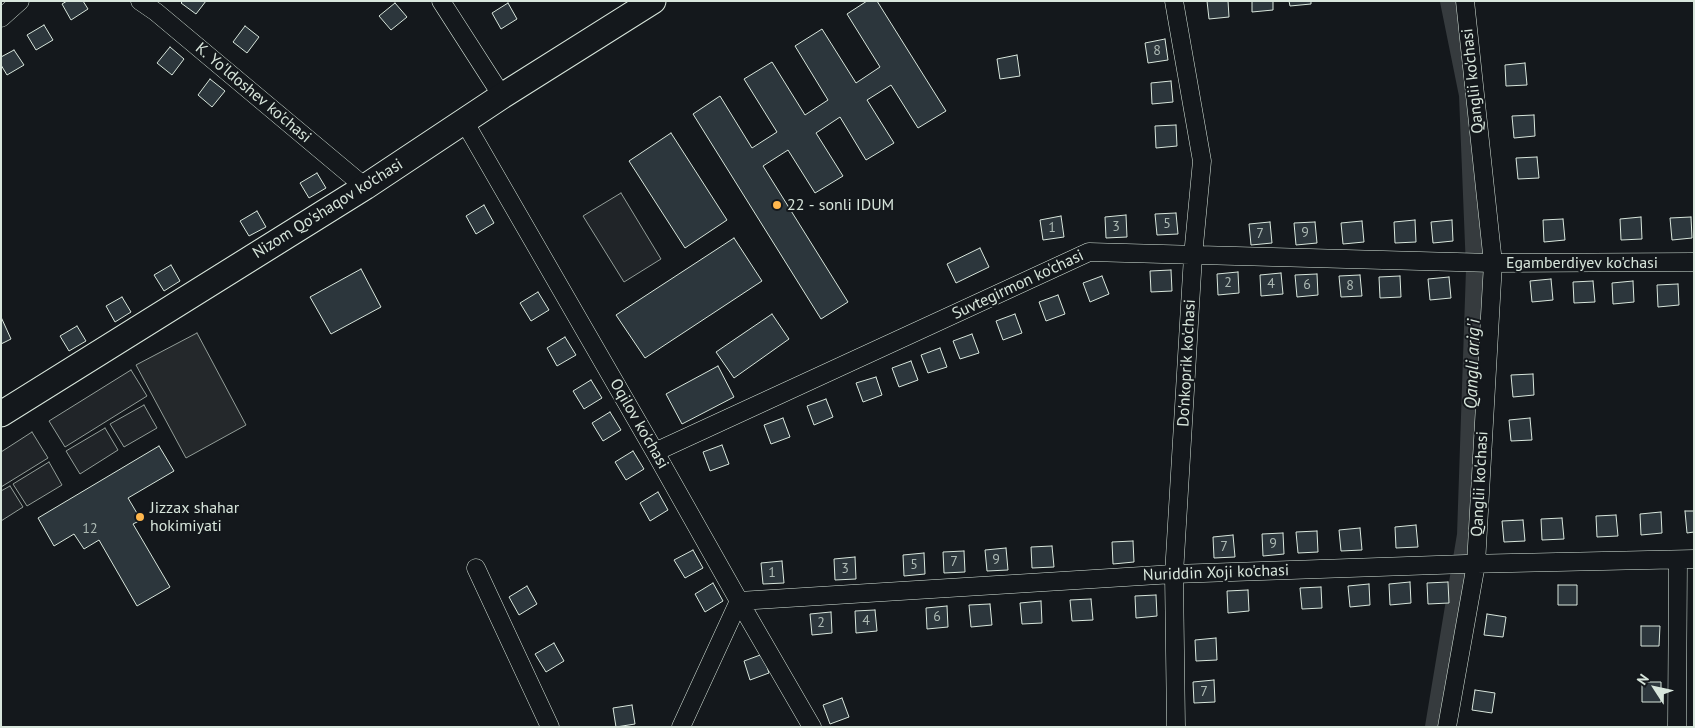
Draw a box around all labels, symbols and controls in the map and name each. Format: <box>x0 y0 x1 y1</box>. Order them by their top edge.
street label: Qanglii ko'chasi <box>1458 27 1488 135</box>
street label: K. Yo'ldoshev ko'chasi <box>191 39 315 147</box>
house number: 8 <box>1153 43 1161 59</box>
street label: Nizom Qo'shaqov ko'chasi <box>249 155 407 263</box>
place label: 22 - sonli IDUM <box>787 195 894 215</box>
marker: 22 - sonli IDUM <box>771 199 783 211</box>
house number: 5 <box>1163 216 1171 232</box>
house number: 3 <box>1112 219 1120 235</box>
house number: 1 <box>1048 220 1056 236</box>
house number: 9 <box>1301 225 1309 241</box>
house number: 7 <box>1256 226 1264 242</box>
street label: Suvtegirmon ko'chasi <box>949 246 1087 324</box>
street label: Egamberdiyev ko'chasi <box>1506 253 1658 273</box>
house number: 2 <box>1224 275 1232 291</box>
house number: 4 <box>1267 276 1275 292</box>
house number: 6 <box>1303 277 1311 293</box>
house number: 8 <box>1346 278 1354 294</box>
street label: Do'nkoprik ko'chasi <box>1174 299 1200 427</box>
water label: Qangli arig'i <box>1461 319 1485 409</box>
street label: Oqilov ko'chasi <box>605 376 673 472</box>
street label: Qanglii ko'chasi <box>1468 431 1492 537</box>
place label: Jizzax shahar hokimiyati <box>150 498 239 536</box>
marker: Jizzax shahar hokimiyati <box>134 511 146 523</box>
house number: 12 <box>82 521 98 537</box>
house number: 9 <box>1269 536 1277 552</box>
house number: 7 <box>1220 539 1228 555</box>
house number: 9 <box>992 552 1000 568</box>
house number: 7 <box>950 554 958 570</box>
house number: 5 <box>910 557 918 573</box>
house number: 3 <box>841 561 849 577</box>
street label: Nuriddin Xoji ko'chasi <box>1143 561 1289 585</box>
house number: 1 <box>768 565 776 581</box>
house number: 6 <box>933 609 941 625</box>
house number: 4 <box>862 613 870 629</box>
house number: 2 <box>817 615 825 631</box>
north arrow <box>1630 663 1680 713</box>
text: N <box>1633 670 1653 688</box>
house number: 7 <box>1200 684 1208 700</box>

